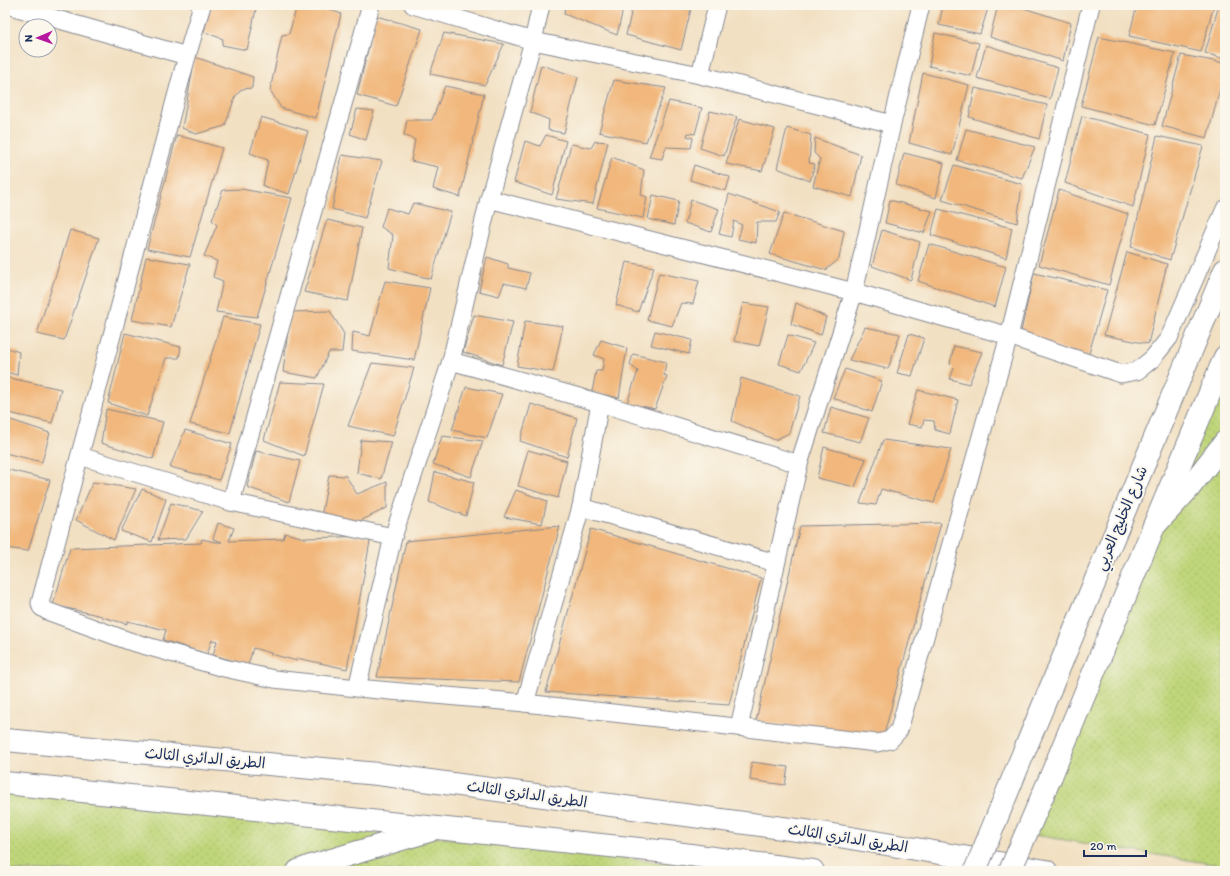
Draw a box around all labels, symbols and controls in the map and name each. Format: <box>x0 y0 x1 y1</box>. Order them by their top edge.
north arrow <box>18 18 58 58</box>
text: N <box>22 34 35 42</box>
street label: شارع الخليج العربي <box>1091 463 1155 575</box>
street label: الطريق الدائري الثالث <box>144 744 266 774</box>
street label: الطريق الدائري الثالث <box>465 777 588 813</box>
street label: الطريق الدائري الثالث <box>786 820 909 858</box>
scale bar <box>1084 832 1146 858</box>
text: 20 m <box>1090 839 1117 853</box>

